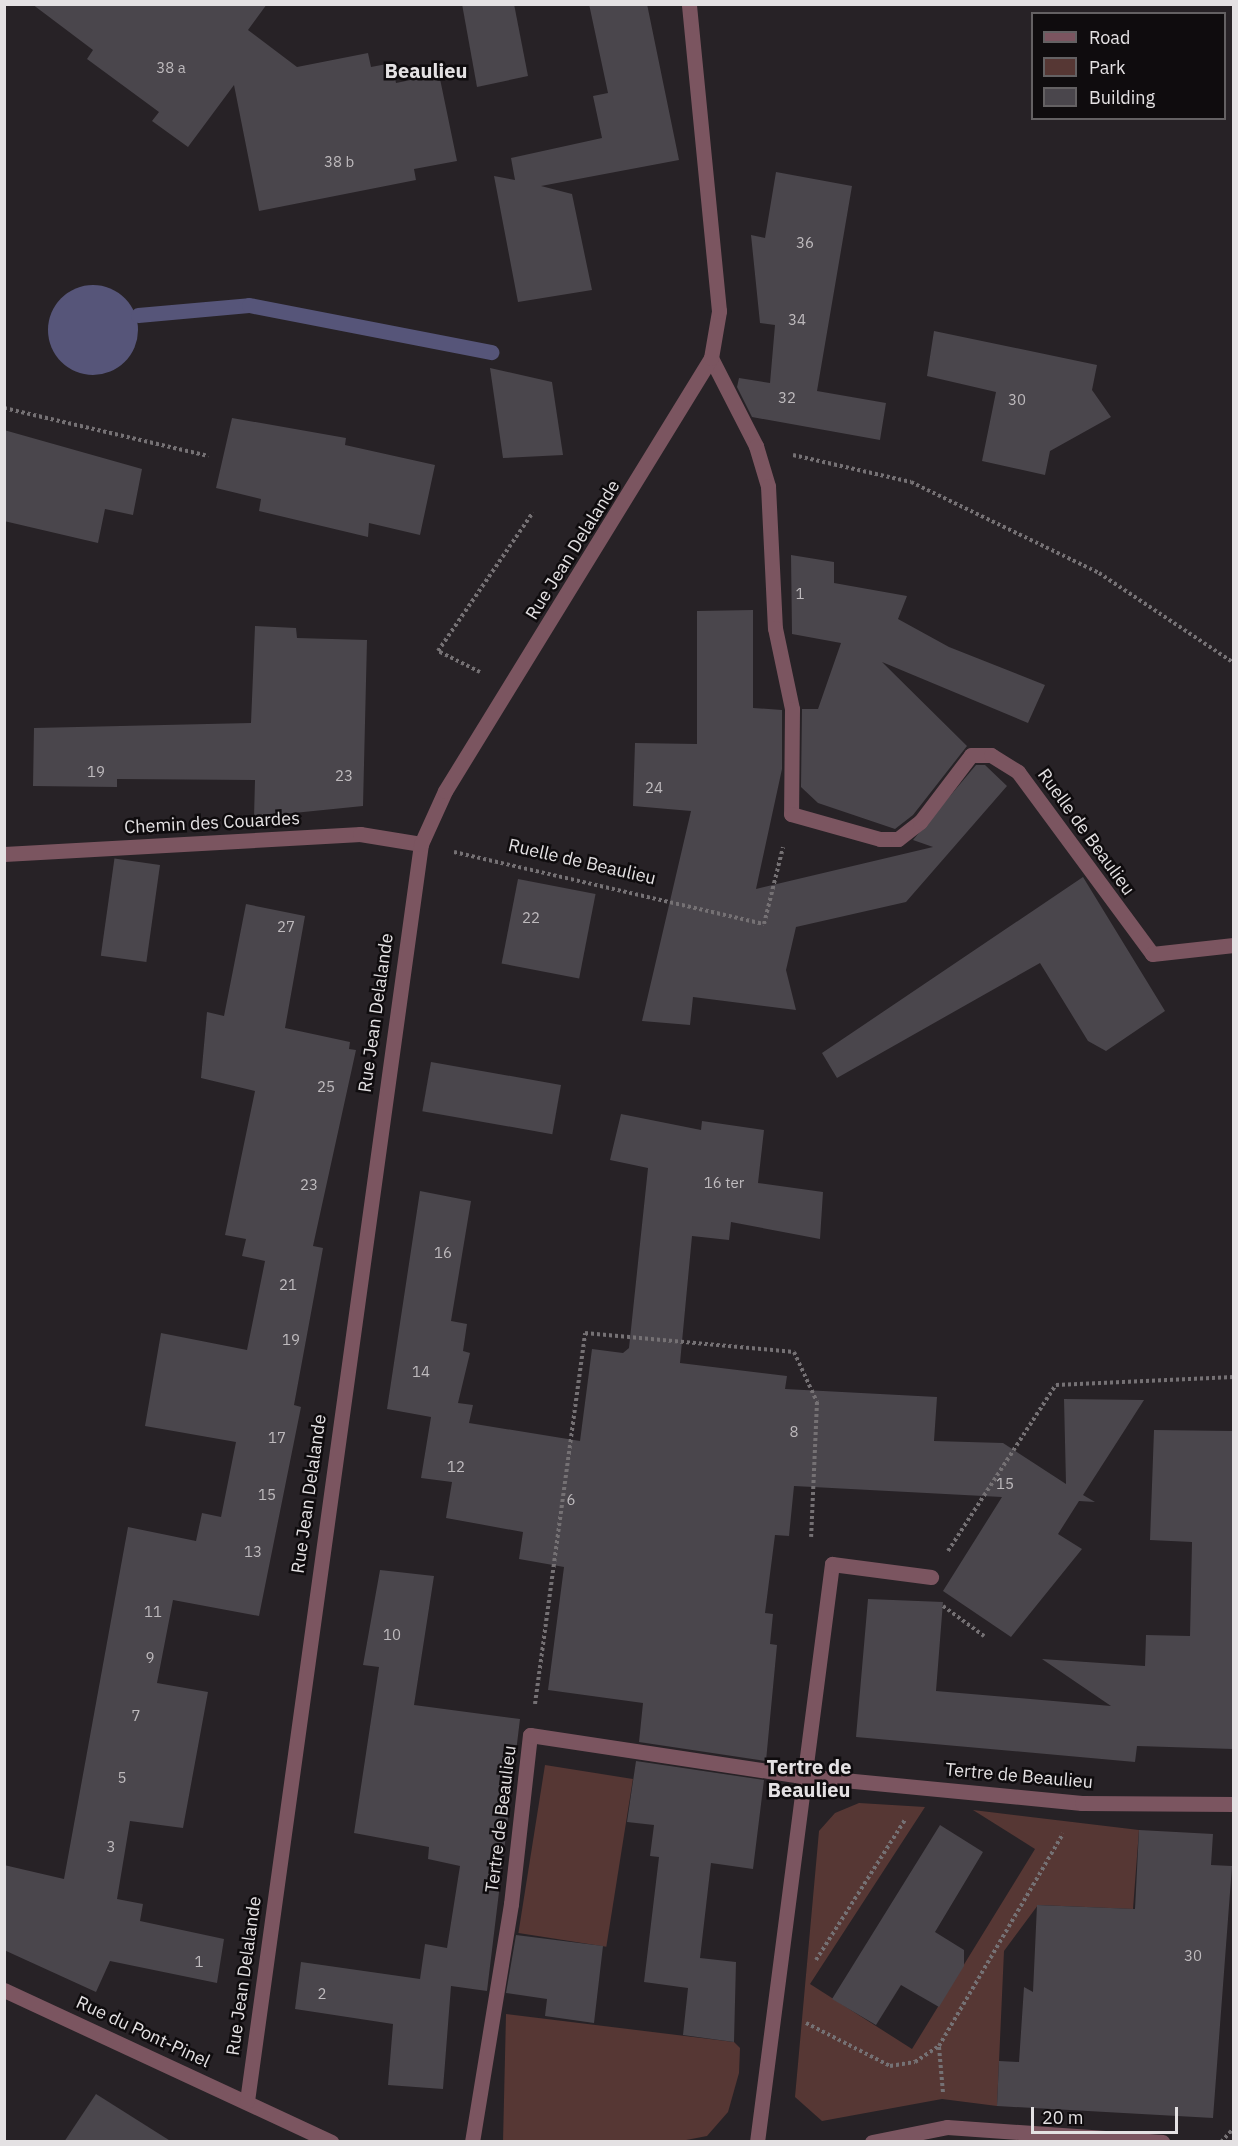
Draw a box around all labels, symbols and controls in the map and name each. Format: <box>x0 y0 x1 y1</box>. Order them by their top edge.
legend <box>1031 12 1226 120</box>
text: Road <box>1089 26 1130 49</box>
text: Park <box>1089 56 1125 79</box>
district label: Beaulieu <box>385 58 467 82</box>
house number: 38 a <box>156 59 186 77</box>
text: Building <box>1089 86 1155 109</box>
house number: 38 b <box>324 153 354 171</box>
house number: 36 <box>796 234 814 252</box>
house number: 34 <box>788 311 806 329</box>
house number: 32 <box>778 389 796 407</box>
house number: 30 <box>1008 391 1026 409</box>
street label: Rue Jean Delalande <box>521 476 625 624</box>
house number: 1 <box>796 585 804 603</box>
house number: 19 <box>87 763 105 781</box>
street label: Ruelle de Beaulieu <box>1033 765 1139 899</box>
house number: 23 <box>335 767 353 785</box>
house number: 24 <box>645 779 663 797</box>
street label: Chemin des Couardes <box>124 808 300 838</box>
street label: Ruelle de Beaulieu <box>506 834 658 890</box>
house number: 22 <box>522 909 540 927</box>
house number: 27 <box>277 918 295 936</box>
street label: Rue Jean Delalande <box>354 932 398 1094</box>
house number: 25 <box>317 1078 335 1096</box>
house number: 16 ter <box>704 1174 744 1192</box>
house number: 23 <box>300 1176 318 1194</box>
house number: 16 <box>434 1244 452 1262</box>
house number: 21 <box>279 1276 297 1294</box>
house number: 19 <box>282 1331 300 1349</box>
house number: 14 <box>412 1363 430 1381</box>
street label: Rue Jean Delalande <box>287 1413 331 1575</box>
house number: 8 <box>790 1423 798 1441</box>
house number: 17 <box>268 1429 286 1447</box>
house number: 12 <box>447 1458 465 1476</box>
house number: 15 <box>996 1475 1014 1493</box>
house number: 15 <box>258 1486 276 1504</box>
house number: 6 <box>567 1491 575 1509</box>
house number: 13 <box>244 1543 262 1561</box>
house number: 11 <box>144 1603 162 1621</box>
house number: 10 <box>383 1626 401 1644</box>
house number: 9 <box>146 1649 154 1667</box>
house number: 7 <box>132 1707 140 1725</box>
street label: Tertre de Beaulieu <box>481 1744 521 1894</box>
district label: Tertre de Beaulieu <box>767 1755 851 1802</box>
street label: Tertre de Beaulieu <box>944 1759 1094 1793</box>
house number: 5 <box>118 1769 126 1787</box>
house number: 3 <box>107 1838 115 1856</box>
street label: Rue Jean Delalande <box>222 1895 266 2057</box>
house number: 30 <box>1184 1947 1202 1965</box>
house number: 1 <box>195 1953 203 1971</box>
house number: 2 <box>318 1985 326 2003</box>
street label: Rue du Pont-Pinel <box>73 1992 213 2072</box>
scale bar <box>1034 2095 1181 2133</box>
text: 20 m <box>1042 2106 1084 2129</box>

